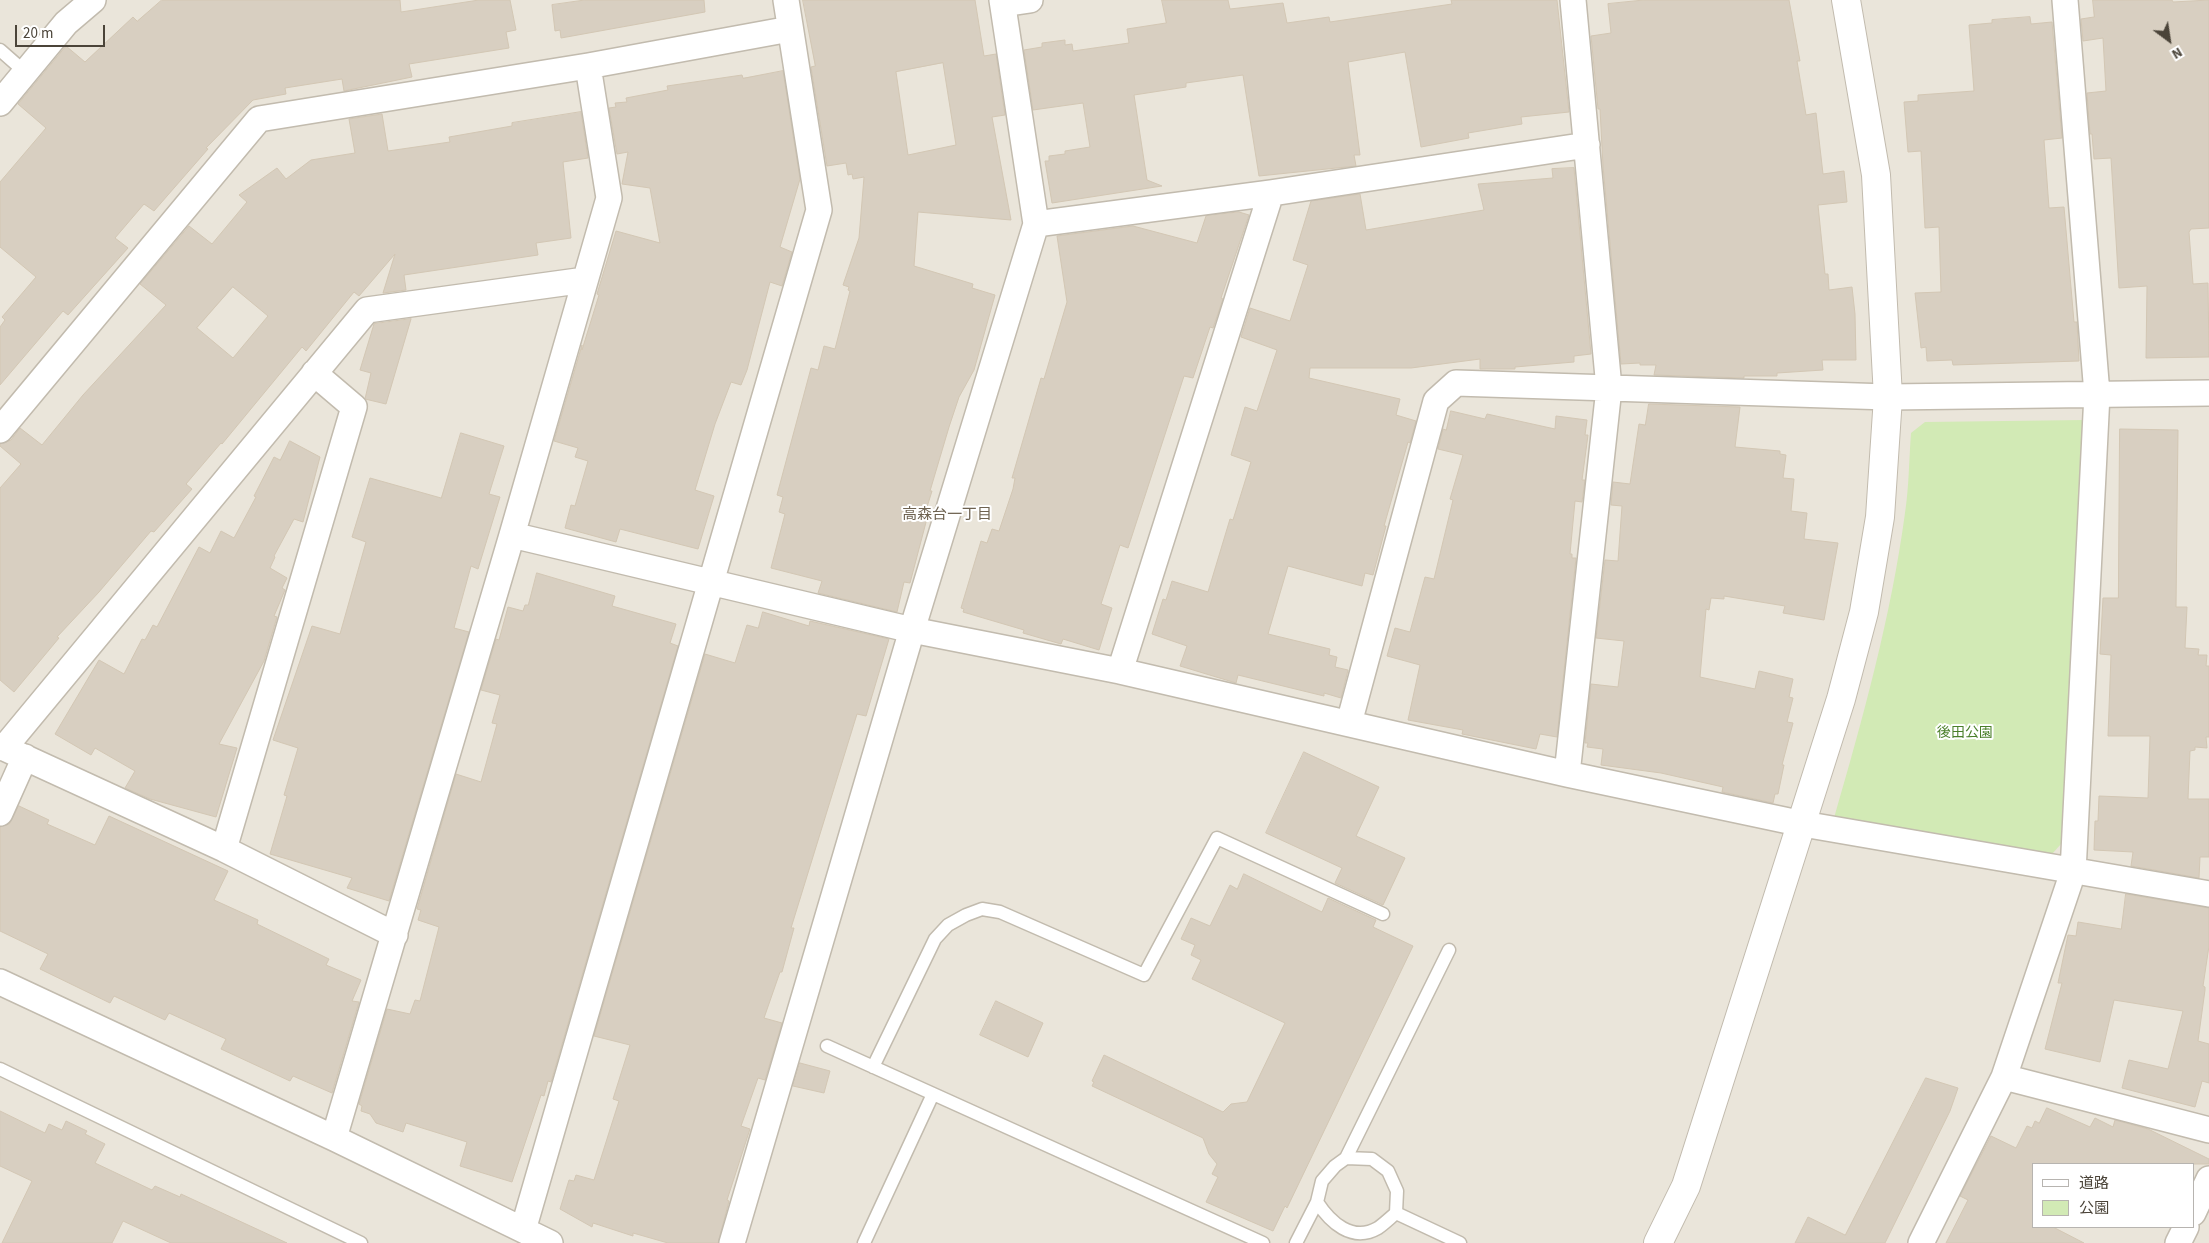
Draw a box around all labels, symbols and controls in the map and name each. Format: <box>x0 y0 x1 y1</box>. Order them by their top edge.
scale bar <box>18 15 108 47</box>
north arrow <box>2144 15 2194 65</box>
text: 20 m <box>23 23 53 44</box>
text: N <box>2168 42 2186 64</box>
district label: 高森台一丁目 <box>902 507 992 525</box>
park label: 後田公園 <box>1937 726 1993 742</box>
legend <box>2032 1163 2194 1228</box>
text: 道路 <box>2079 1173 2109 1194</box>
text: 公園 <box>2079 1198 2109 1219</box>

